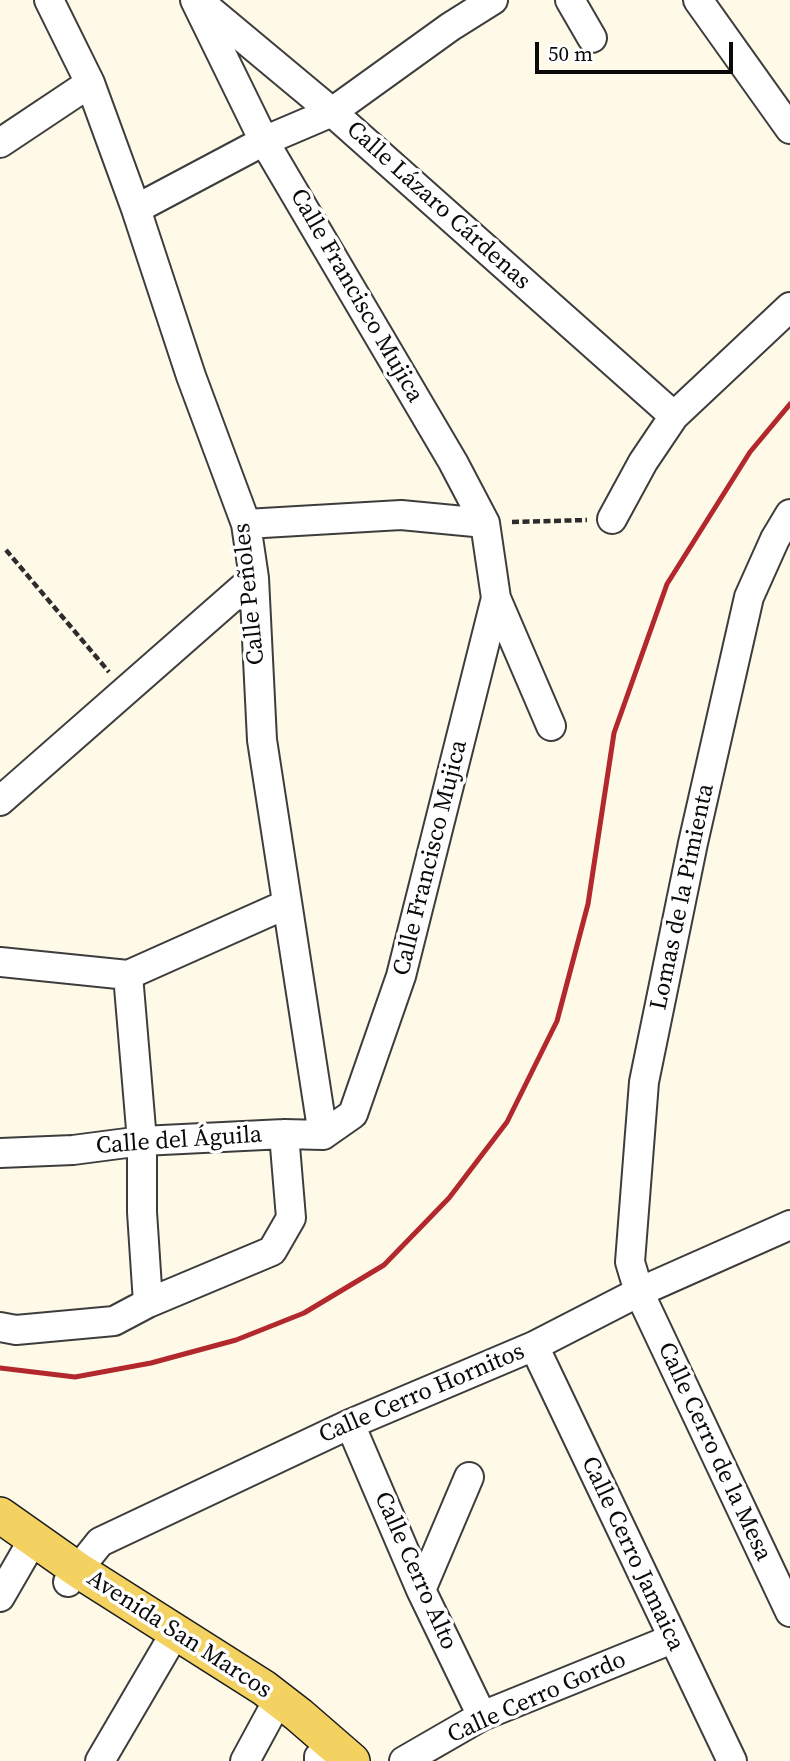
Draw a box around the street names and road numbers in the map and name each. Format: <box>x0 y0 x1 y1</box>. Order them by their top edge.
street label: Calle Lázaro Cárdenas <box>340 116 536 296</box>
street label: Calle Francisco Mujica <box>283 184 429 408</box>
street label: Calle Peñoles <box>228 522 272 666</box>
street label: Calle Francisco Mujica <box>388 737 474 979</box>
street label: Lomas de la Pimienta <box>645 781 721 1013</box>
street label: Calle del Águila <box>95 1121 263 1161</box>
street label: Calle Cerro Hornitos <box>315 1338 529 1450</box>
street label: Calle Cerro de la Mesa <box>651 1338 777 1566</box>
street label: Calle Cerro Jamaica <box>574 1452 690 1656</box>
street label: Calle Cerro Alto <box>367 1488 463 1654</box>
street label: Avenida San Marcos <box>81 1565 277 1705</box>
street label: Calle Cerro Gordo <box>443 1646 631 1750</box>

